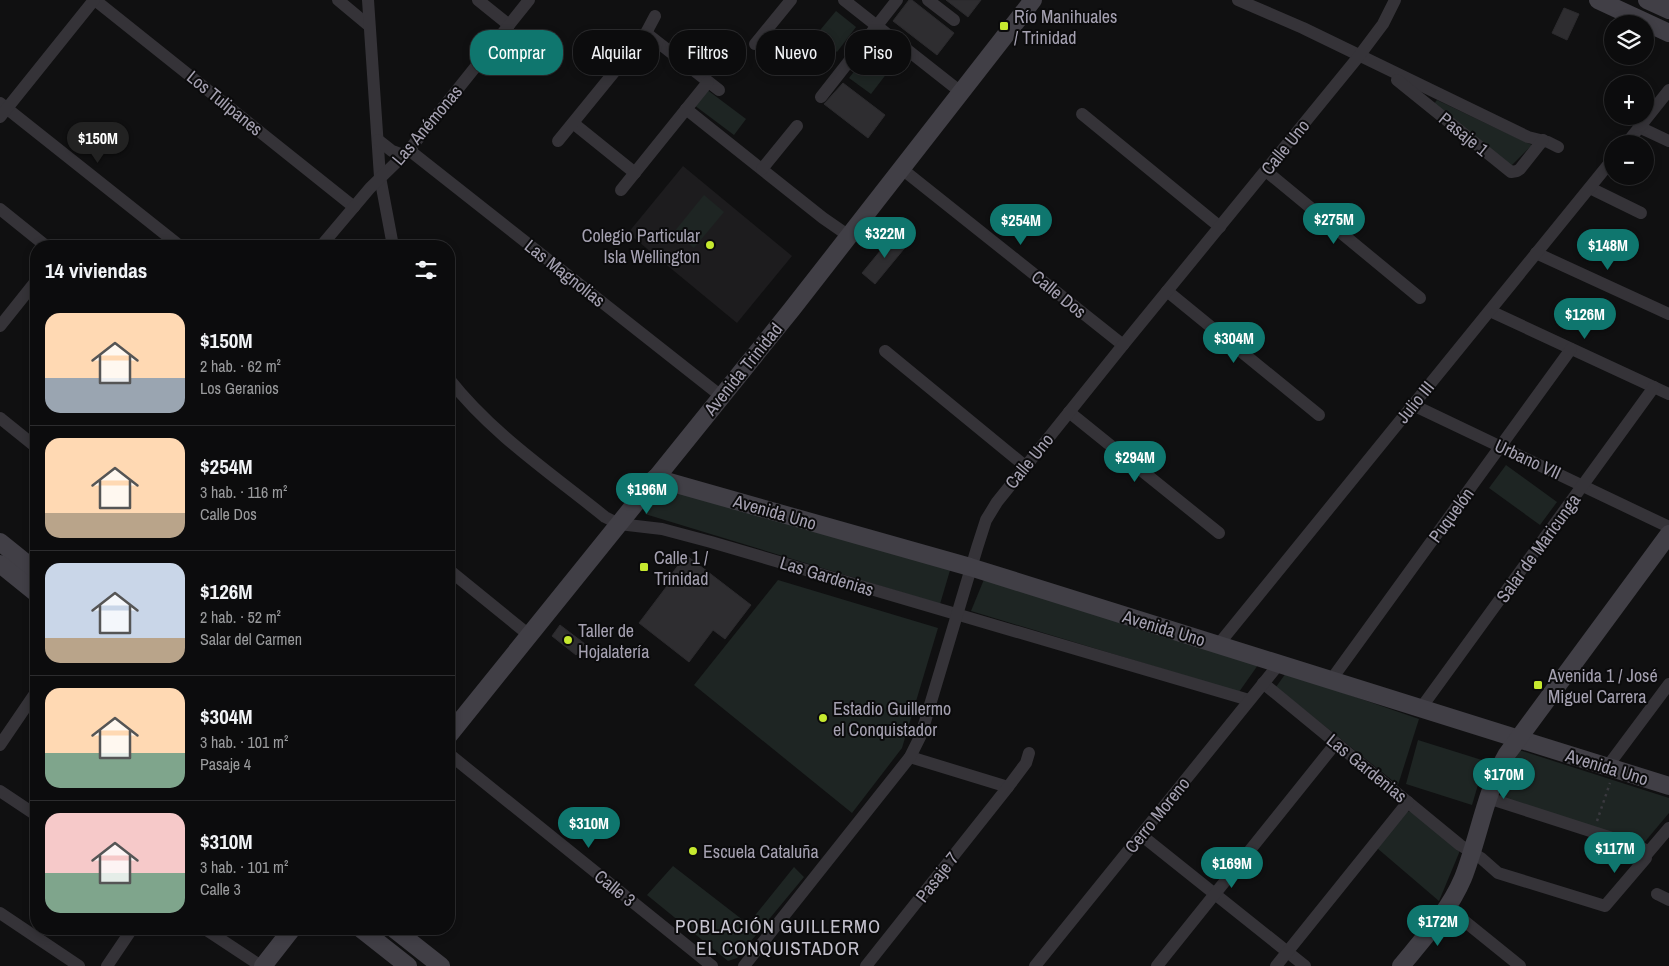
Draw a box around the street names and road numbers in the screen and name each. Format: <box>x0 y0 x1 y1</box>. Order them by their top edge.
street label: Los Tulipanes <box>182 65 268 141</box>
street label: Las Anémonas <box>386 80 468 170</box>
street label: Pasaje 1 <box>1434 106 1495 162</box>
street label: Calle Uno <box>1255 114 1315 180</box>
street label: Las Magnolias <box>519 234 611 312</box>
street label: Calle Dos <box>1026 264 1092 324</box>
street label: Avenida Trinidad <box>697 318 788 421</box>
street label: Julio III <box>1390 376 1440 428</box>
street label: Calle Uno <box>999 428 1059 494</box>
street label: Urbano VII <box>1491 433 1565 485</box>
street label: Puquelón <box>1423 482 1479 548</box>
street label: Avenida Uno <box>730 488 819 536</box>
street label: Salar de Maricunga <box>1490 489 1586 607</box>
street label: Las Gardenias <box>777 550 877 602</box>
street label: Avenida Uno <box>1119 603 1208 652</box>
street label: Las Gardenias <box>1322 728 1412 808</box>
street label: Avenida Uno <box>1562 742 1651 791</box>
street label: Cerro Moreno <box>1119 772 1195 858</box>
street label: Pasaje 7 <box>909 847 965 907</box>
street label: Calle 3 <box>589 864 641 912</box>

